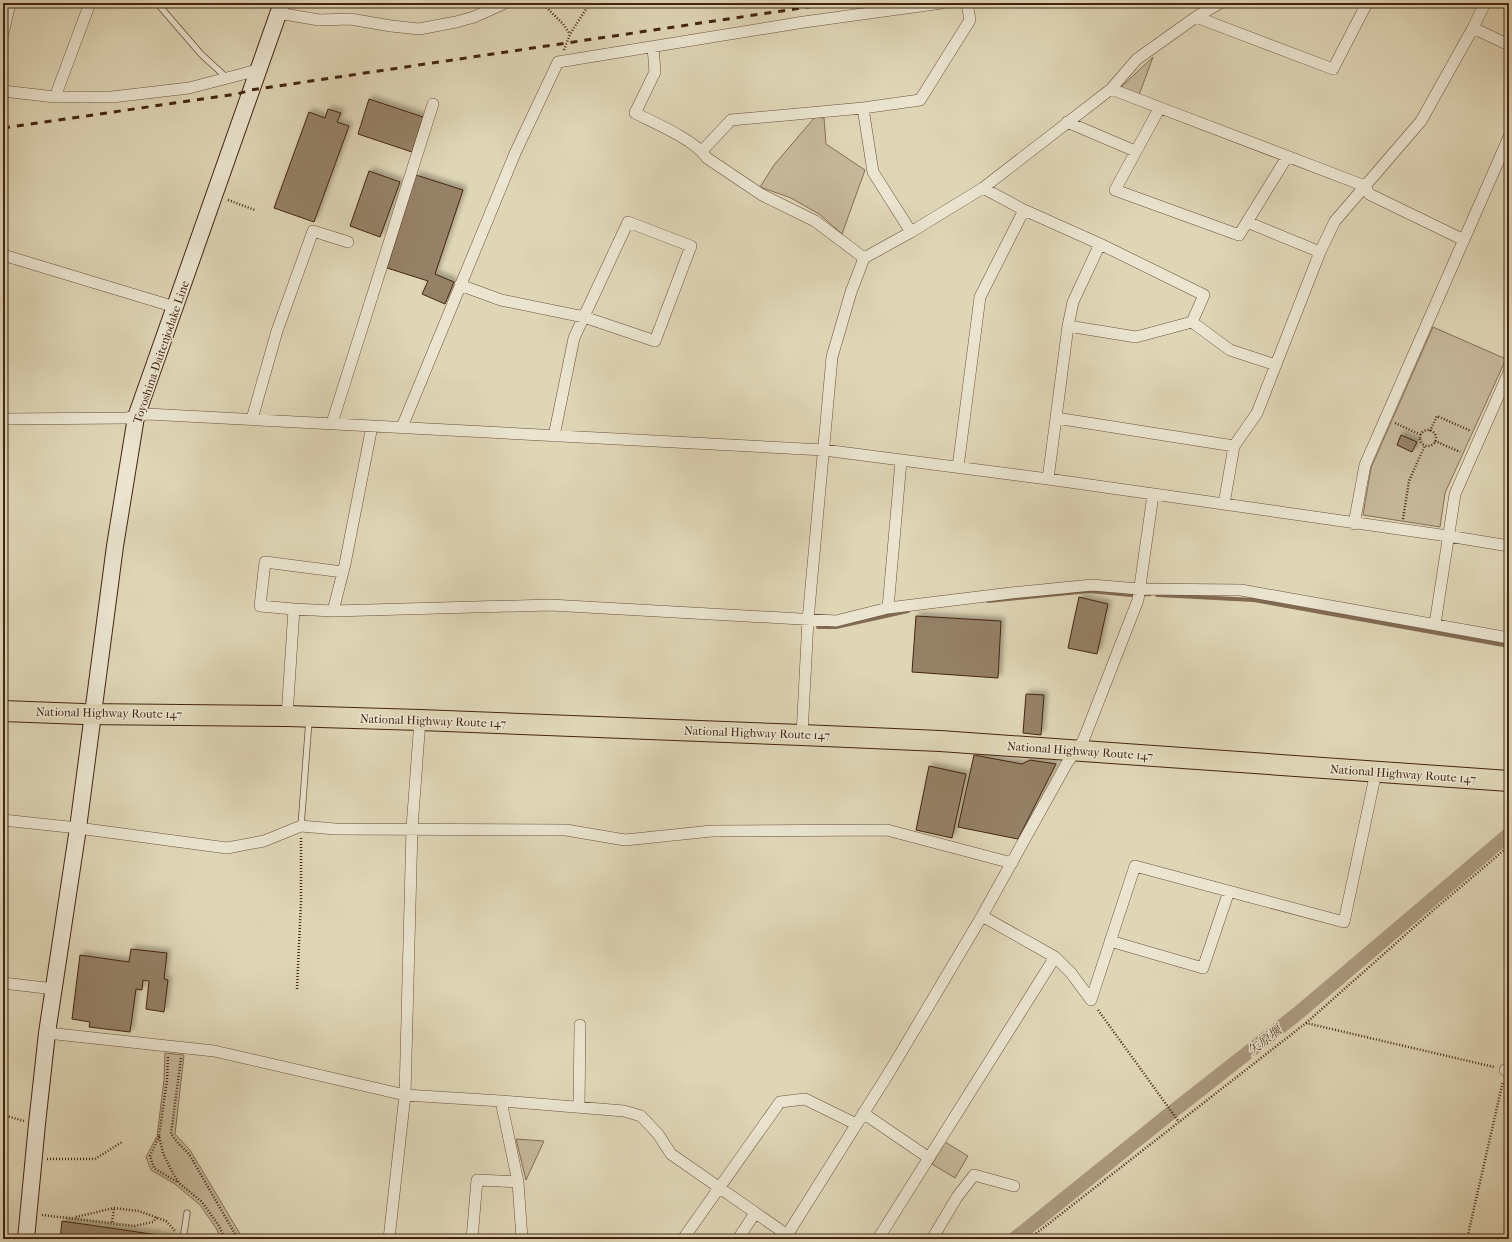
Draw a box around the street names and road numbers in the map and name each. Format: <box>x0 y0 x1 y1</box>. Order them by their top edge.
street label: Toyoshina-Daitenjodake Line <box>130 279 192 425</box>
street label: National Highway Route 147 <box>36 705 183 721</box>
street label: National Highway Route 147 <box>360 711 507 731</box>
street label: National Highway Route 147 <box>684 723 831 743</box>
street label: National Highway Route 147 <box>1006 739 1154 763</box>
street label: National Highway Route 147 <box>1329 762 1477 786</box>

